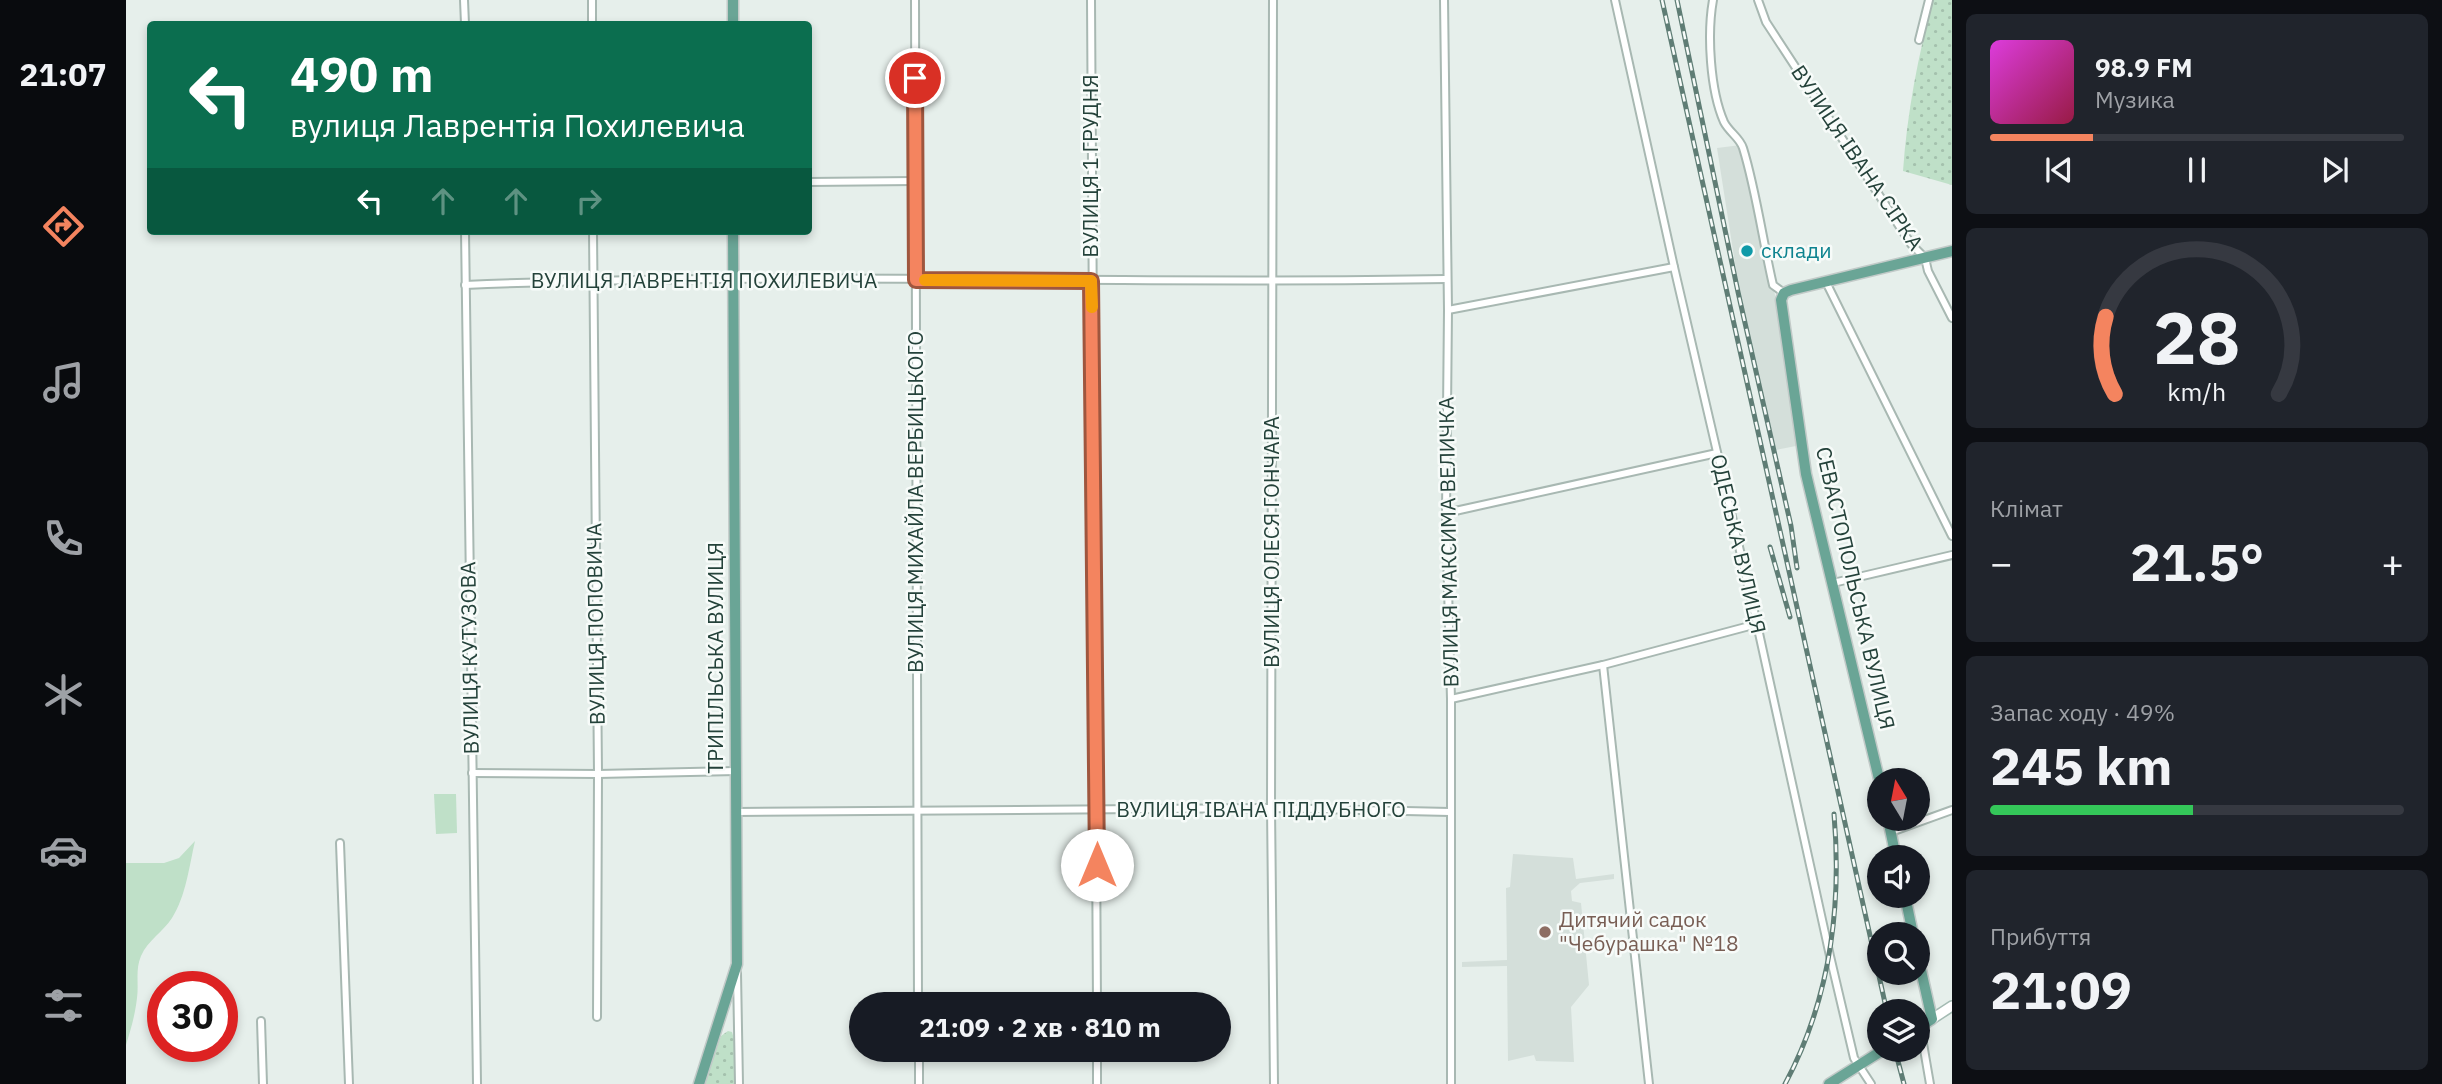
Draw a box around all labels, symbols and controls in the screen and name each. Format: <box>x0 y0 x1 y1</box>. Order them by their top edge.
text: 490 m <box>290 42 434 105</box>
pin <box>885 48 945 108</box>
icon: left <box>175 49 266 140</box>
text: 98.9 FM <box>2095 50 2193 84</box>
text: 21:07 <box>19 53 107 95</box>
icon: arrive <box>896 59 934 97</box>
street label: ВУЛИЦЯ ІВАНА СІРКА <box>1785 59 1930 256</box>
street label: ВУЛИЦЯ 1 ГРУДНЯ <box>1076 74 1104 258</box>
text: Музика <box>2095 84 2175 114</box>
text: вулиця Лаврентія Похилевича <box>290 104 745 146</box>
icon: previous <box>2040 151 2078 189</box>
icon: pause <box>2178 151 2216 189</box>
icon: next <box>2316 151 2354 189</box>
icon: left <box>351 182 389 220</box>
icon: ahead <box>424 182 462 220</box>
icon: ahead <box>497 182 535 220</box>
icon: right <box>570 182 608 220</box>
icon: directions <box>39 202 88 251</box>
place label: склади <box>1761 236 1832 264</box>
marker: склади <box>1739 243 1755 259</box>
street label: ВУЛИЦЯ ЛАВРЕНТІЯ ПОХИЛЕВИЧА <box>531 266 877 294</box>
text: 28 <box>2153 289 2241 384</box>
street label: ВУЛИЦЯ МИХАЙЛА ВЕРБИЦЬКОГО <box>901 331 929 673</box>
icon: music <box>39 358 88 407</box>
text: km/h <box>2168 375 2226 408</box>
street label: ВУЛИЦЯ МАКСИМА ВЕЛИЧКА <box>1431 396 1465 688</box>
street label: ВУЛИЦЯ ОЛЕСЯ ГОНЧАРА <box>1257 416 1285 668</box>
street label: СЕВАСТОПОЛЬСЬКА ВУЛИЦЯ <box>1810 444 1902 732</box>
street label: ОДЕСЬКА ВУЛИЦЯ <box>1705 451 1773 636</box>
text: Клімат <box>1990 493 2063 523</box>
icon: phone <box>39 514 88 563</box>
street label: ВУЛИЦЯ ПОПОВИЧА <box>579 523 611 725</box>
text: 21.5° <box>2130 528 2264 595</box>
text: − <box>1990 538 2013 587</box>
text: + <box>2381 538 2404 587</box>
street label: ТРИПІЛЬСЬКА ВУЛИЦЯ <box>701 542 729 774</box>
street label: ВУЛИЦЯ КУТУЗОВА <box>453 561 485 755</box>
icon: climate <box>39 670 88 719</box>
text: Запас ходу · 49% <box>1990 697 2175 727</box>
text: 245 km <box>1990 732 2172 799</box>
north arrow <box>1867 768 1930 831</box>
map controls <box>1867 768 1930 1062</box>
street label: ВУЛИЦЯ ІВАНА ПІДДУБНОГО <box>1116 795 1406 823</box>
icon: car <box>39 826 88 875</box>
position arrow <box>1060 828 1134 902</box>
button: sound <box>1867 845 1930 908</box>
place label: Дитячий садок "Чебурашка" №18 <box>1559 905 1739 957</box>
text: Прибуття <box>1990 921 2091 951</box>
button: search <box>1867 922 1930 985</box>
marker: Дитячий садок "Чебурашка" №18 <box>1537 924 1553 940</box>
text: 21:09 <box>1990 956 2132 1023</box>
speed limit sign: 30 <box>147 971 238 1062</box>
icon: filters <box>39 981 88 1030</box>
button: layers <box>1867 999 1930 1062</box>
text: 21:09 · 2 хв · 810 m <box>919 1010 1161 1044</box>

